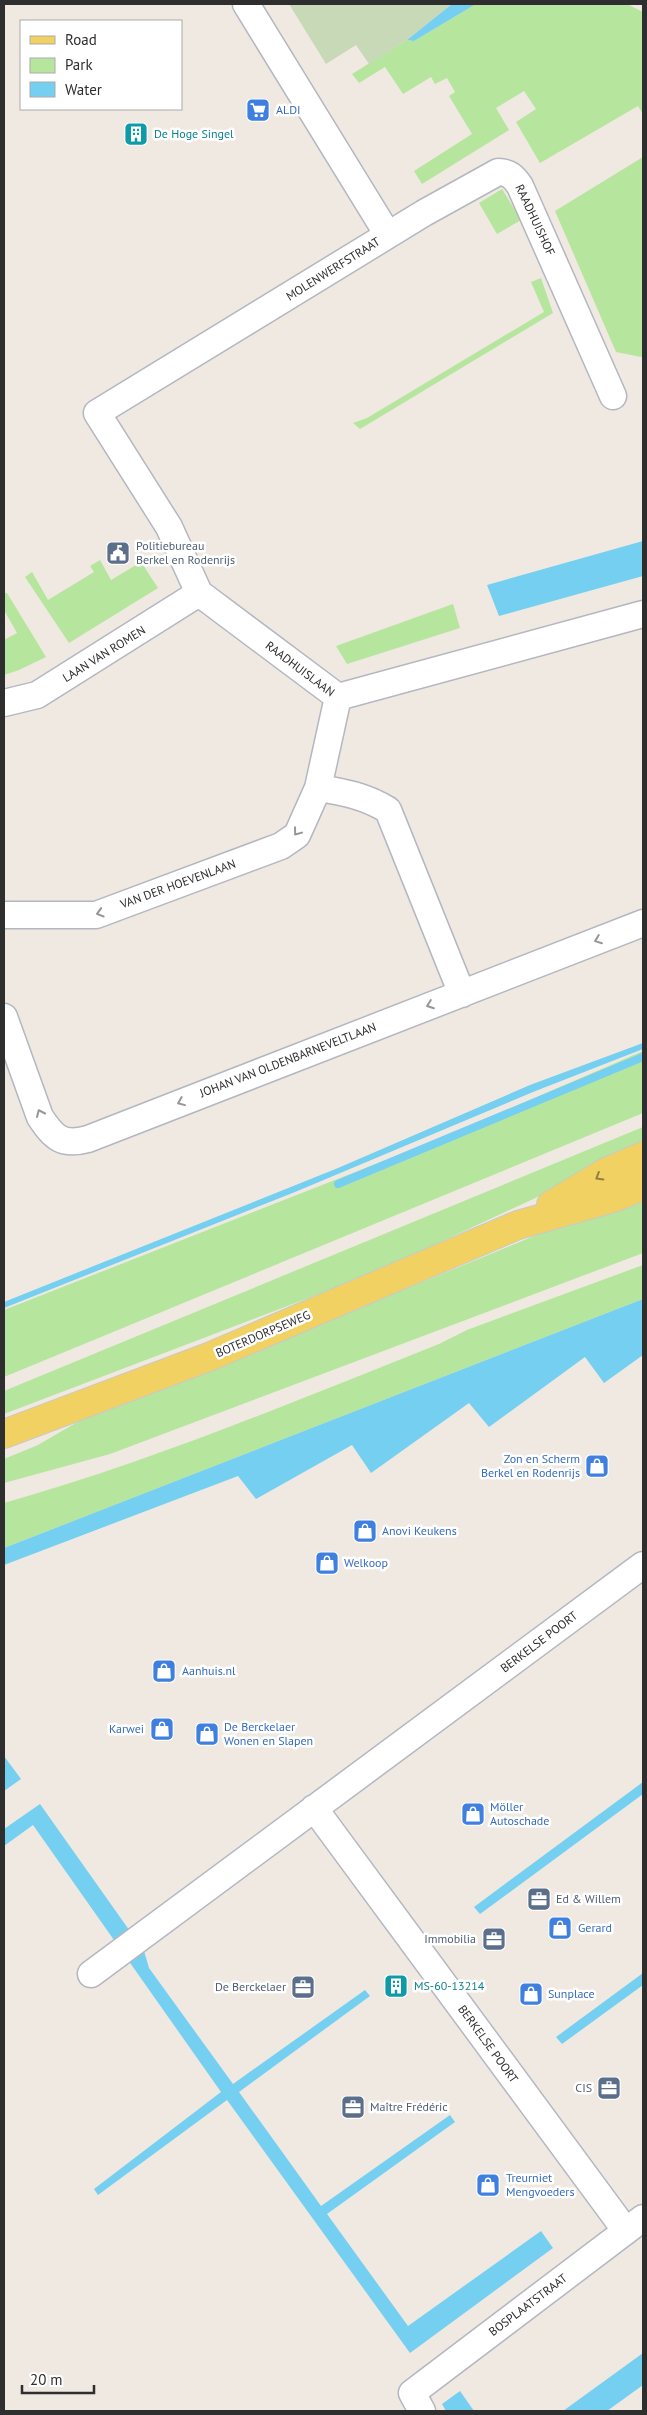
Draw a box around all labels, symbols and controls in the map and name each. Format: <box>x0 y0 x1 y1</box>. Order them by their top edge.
legend <box>20 20 182 110</box>
text: Road <box>65 30 97 49</box>
text: Park <box>65 55 93 74</box>
text: Water <box>65 80 102 99</box>
supermarket icon: ALDI <box>245 97 271 123</box>
place label: ALDI <box>276 102 301 117</box>
building icon: De Hoge Singel <box>123 121 149 147</box>
place label: De Hoge Singel <box>154 126 234 141</box>
street label: RAADHUISHOF <box>512 182 559 258</box>
street label: MOLENWERFSTRAAT <box>283 233 383 304</box>
place label: Politiebureau Berkel en Rodenrijs <box>136 538 235 567</box>
public building icon: Politiebureau Berkel en Rodenrijs <box>105 540 131 566</box>
street label: LAAN VAN ROMEN <box>60 622 148 685</box>
street label: RAADHUISLAAN <box>263 638 338 700</box>
one-way arrow <box>294 826 303 836</box>
street label: VAN DER HOEVENLAAN <box>117 856 238 912</box>
one-way arrow <box>96 907 104 917</box>
one-way arrow <box>594 934 603 944</box>
one-way arrow <box>426 999 435 1009</box>
street label: JOHAN VAN OLDENBARNEVELTLAAN <box>197 1019 378 1101</box>
one-way arrow <box>177 1096 186 1107</box>
one-way arrow <box>35 1109 46 1118</box>
one-way arrow <box>596 1170 605 1180</box>
street label: BOTERDORPSEWEG <box>213 1307 312 1360</box>
place label: Zon en Scherm Berkel en Rodenrijs <box>481 1451 580 1480</box>
shop icon: Zon en Scherm Berkel en Rodenrijs <box>584 1453 610 1479</box>
shop icon: Anovi Keukens <box>352 1518 378 1544</box>
place label: Anovi Keukens <box>382 1523 457 1538</box>
shop icon: Welkoop <box>314 1550 340 1576</box>
place label: Welkoop <box>344 1555 388 1570</box>
street label: BERKELSE POORT <box>497 1608 580 1675</box>
shop icon: Aanhuis.nl <box>151 1658 177 1684</box>
place label: Aanhuis.nl <box>182 1663 236 1678</box>
shop icon: Karwei <box>149 1716 175 1742</box>
place label: De Berckelaer Wonen en Slapen <box>224 1719 313 1748</box>
place label: Karwei <box>109 1721 144 1736</box>
shop icon: De Berckelaer Wonen en Slapen <box>194 1721 220 1747</box>
place label: Möller Autoschade <box>490 1799 549 1828</box>
shop icon: Möller Autoschade <box>460 1801 486 1827</box>
office icon: Ed & Willem <box>526 1886 552 1912</box>
place label: Ed & Willem <box>556 1891 621 1906</box>
shop icon: Gerard <box>547 1915 573 1941</box>
place label: Gerard <box>578 1920 612 1935</box>
office icon: Immobilia <box>481 1926 507 1952</box>
place label: Immobilia <box>424 1931 476 1946</box>
building icon: MS-60-13214 <box>383 1973 409 1999</box>
office icon: De Berckelaer <box>290 1974 316 2000</box>
place label: MS-60-13214 <box>414 1978 485 1993</box>
place label: De Berckelaer <box>215 1979 286 1994</box>
shop icon: Sunplace <box>518 1981 544 2007</box>
place label: Sunplace <box>548 1986 595 2001</box>
street label: BERKELSE POORT <box>455 2002 522 2086</box>
office icon: CIS <box>596 2075 622 2101</box>
place label: CIS <box>575 2080 592 2095</box>
office icon: Maître Frédéric <box>340 2094 366 2120</box>
place label: Maître Frédéric <box>370 2099 448 2114</box>
place label: Treurniet Mengvoeders <box>506 2170 574 2199</box>
shop icon: Treurniet Mengvoeders <box>475 2172 501 2198</box>
street label: BOSPLAATSTRAAT <box>486 2270 570 2339</box>
scale bar <box>22 2362 95 2394</box>
text: 20 m <box>30 2370 63 2389</box>

